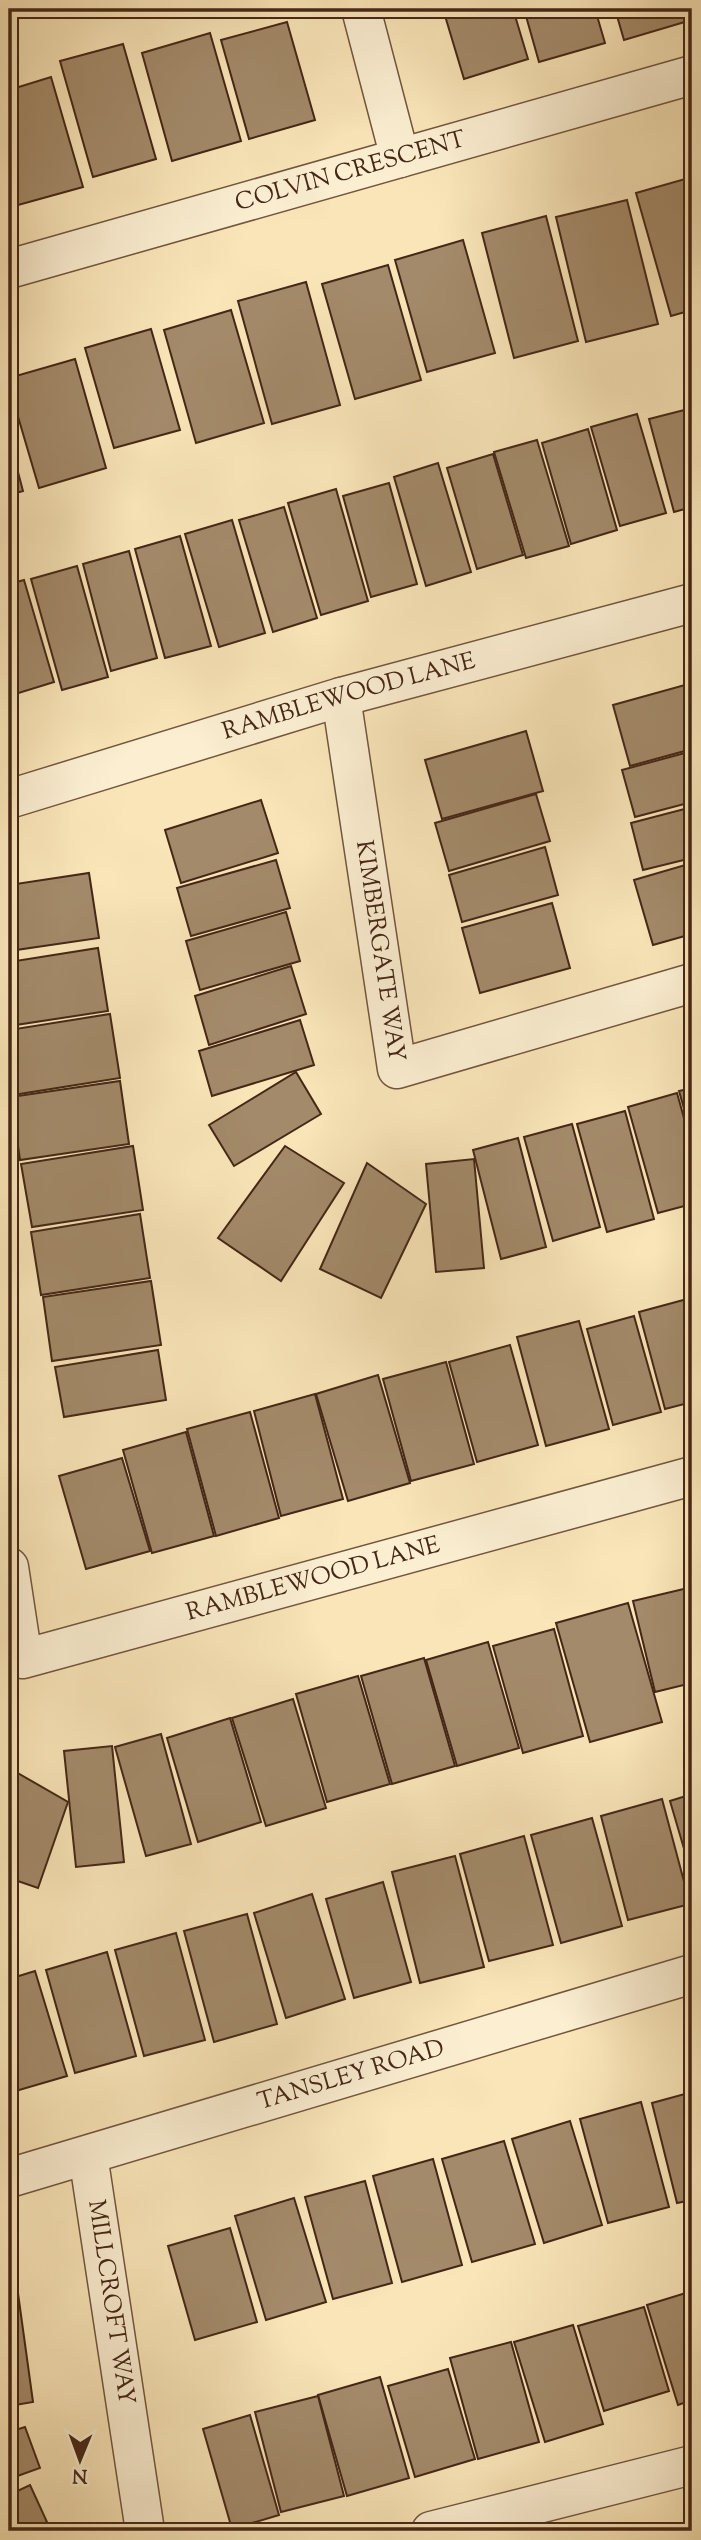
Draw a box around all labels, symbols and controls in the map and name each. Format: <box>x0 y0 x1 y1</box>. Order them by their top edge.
street label: COLVIN CRESCENT <box>231 123 470 221</box>
street label: RAMBLEWOOD LANE <box>218 645 480 749</box>
street label: KIMBERGATE WAY <box>346 838 413 1064</box>
street label: RAMBLEWOOD LANE <box>183 1529 444 1631</box>
street label: TANSLEY ROAD <box>254 2032 449 2120</box>
street label: MILLCROFT WAY <box>78 2197 143 2407</box>
north arrow <box>46 2424 116 2494</box>
text: N <box>72 2461 88 2488</box>

